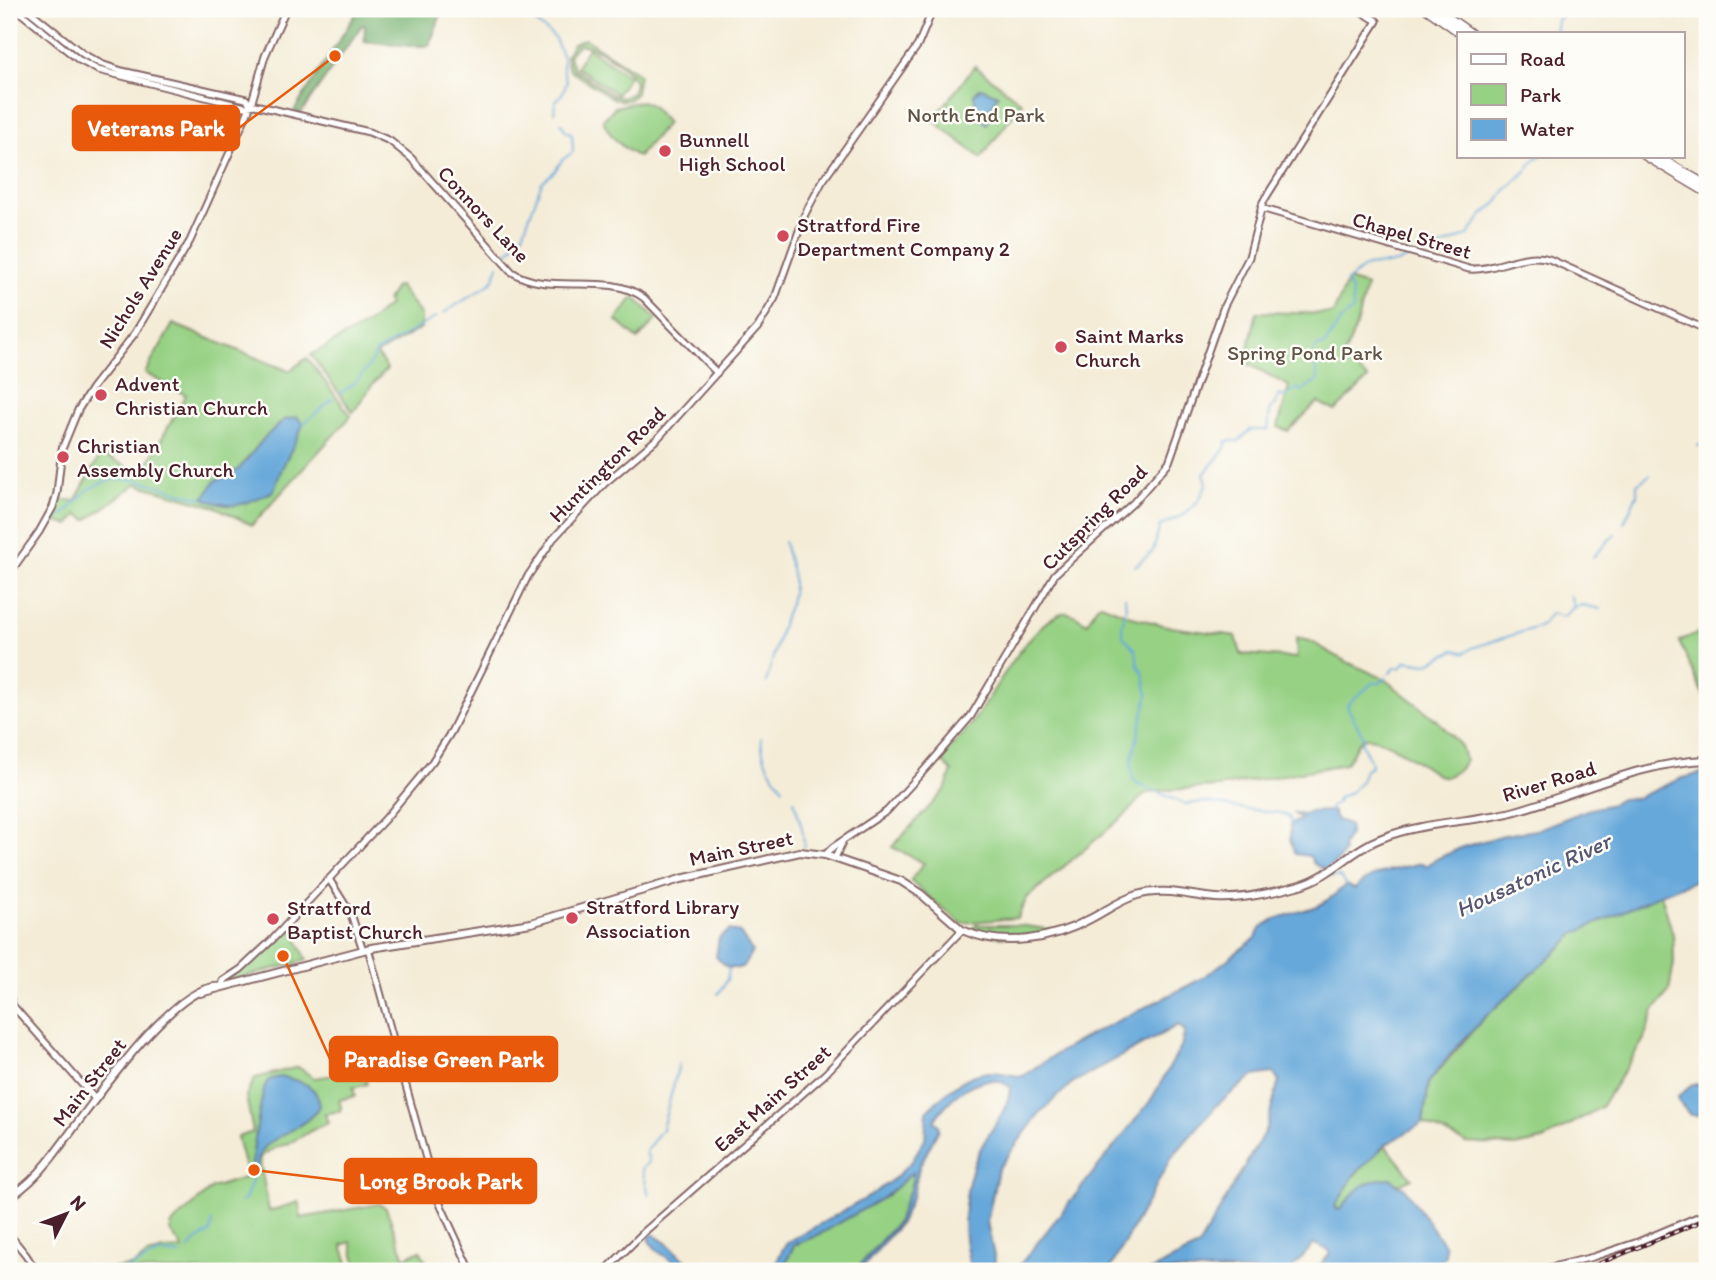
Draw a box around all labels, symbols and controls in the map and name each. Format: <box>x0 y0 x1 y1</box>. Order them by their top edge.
legend <box>1457 32 1684 158</box>
text: Road <box>1520 46 1566 71</box>
text: Park <box>1520 82 1562 107</box>
park label: North End Park <box>907 102 1045 127</box>
callout: Veterans Park <box>73 106 239 150</box>
text: Veterans Park <box>87 114 226 142</box>
text: Water <box>1520 116 1574 141</box>
place label: Bunnell High School <box>679 127 786 176</box>
marker: Bunnell High School <box>657 143 673 159</box>
street label: Connors Lane <box>433 160 535 268</box>
street label: Chapel Street <box>1350 206 1474 264</box>
place label: Stratford Fire Department Company 2 <box>797 212 1010 261</box>
street label: Nichols Avenue <box>93 223 187 353</box>
marker: Stratford Fire Department Company 2 <box>775 228 791 244</box>
place label: Saint Marks Church <box>1075 323 1184 372</box>
marker: Saint Marks Church <box>1053 339 1069 355</box>
park label: Spring Pond Park <box>1227 340 1383 365</box>
place label: Advent Christian Church <box>115 371 268 420</box>
marker: Advent Christian Church <box>93 387 109 403</box>
street label: Huntington Road <box>544 400 671 527</box>
place label: Christian Assembly Church <box>77 433 235 482</box>
marker: Christian Assembly Church <box>55 449 71 465</box>
street label: Cutspring Road <box>1036 459 1152 575</box>
street label: River Road <box>1499 755 1599 807</box>
street label: Main Street <box>687 825 795 871</box>
water label: Housatonic River <box>1451 826 1618 923</box>
place label: Stratford Library Association <box>586 894 739 943</box>
place label: Stratford Baptist Church <box>287 895 423 944</box>
marker: Stratford Library Association <box>564 910 580 926</box>
marker: Stratford Baptist Church <box>265 911 281 927</box>
street label: Main Street <box>47 1033 131 1131</box>
callout: Paradise Green Park <box>330 1037 557 1081</box>
street label: East Main Street <box>708 1039 836 1157</box>
text: Paradise Green Park <box>344 1045 545 1073</box>
callout: Long Brook Park <box>345 1159 536 1203</box>
text: Long Brook Park <box>359 1167 524 1195</box>
north arrow <box>32 1178 102 1248</box>
text: N <box>65 1190 91 1215</box>

